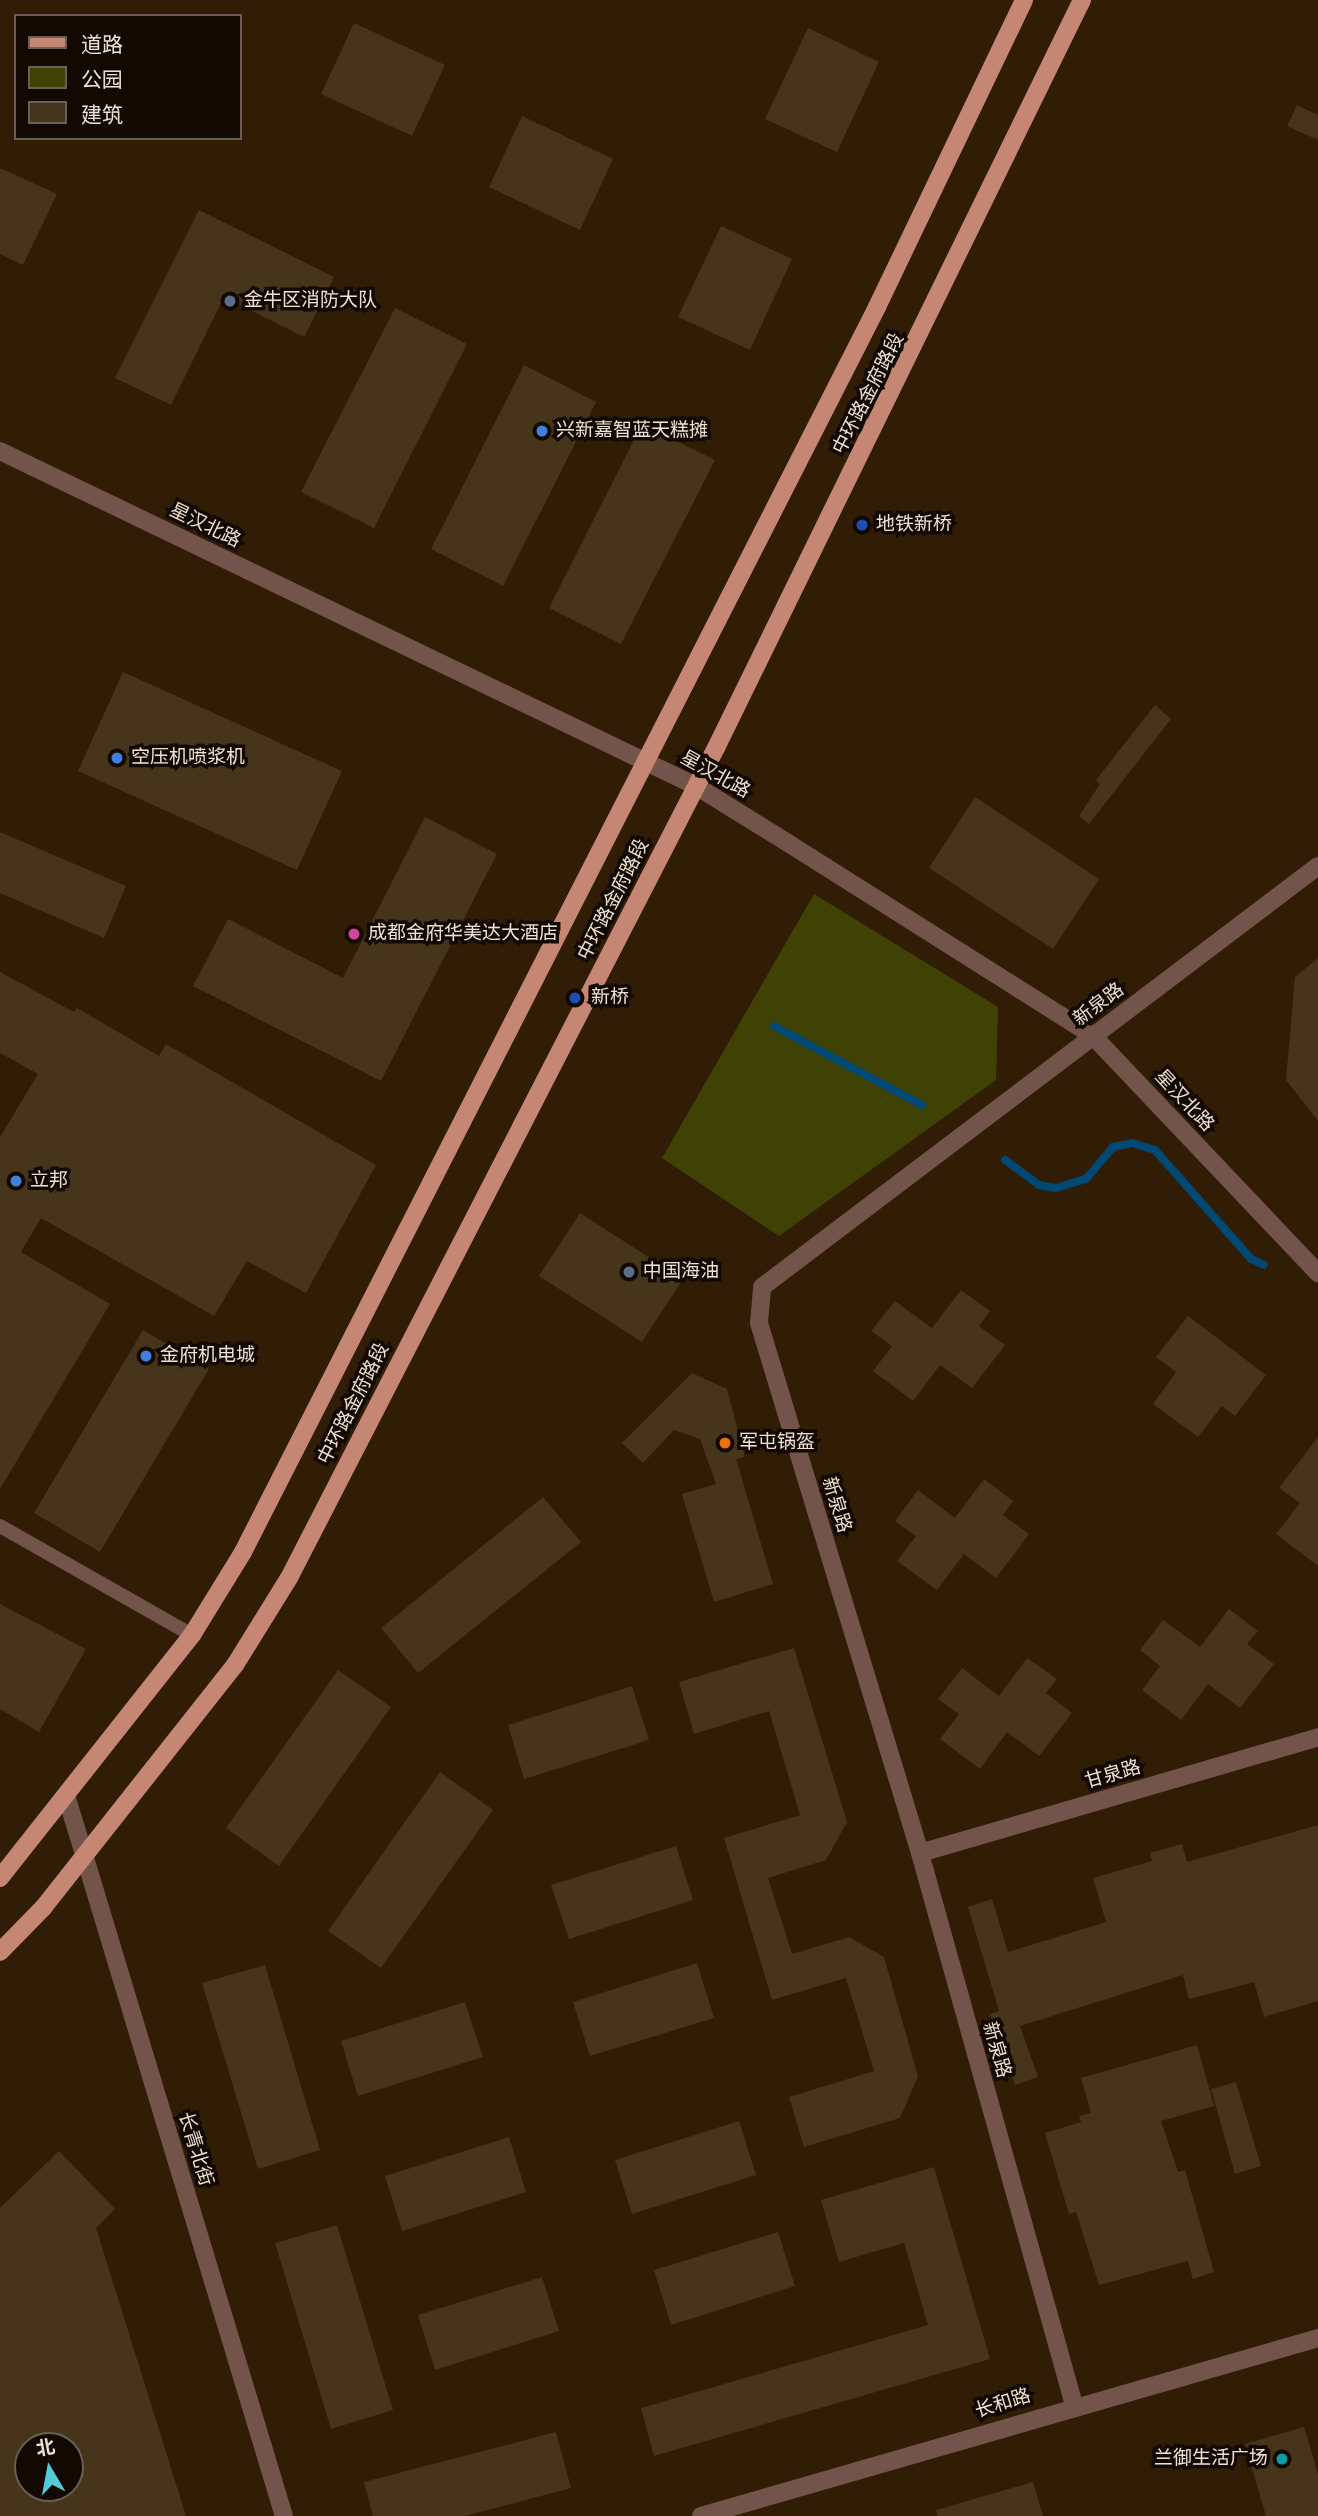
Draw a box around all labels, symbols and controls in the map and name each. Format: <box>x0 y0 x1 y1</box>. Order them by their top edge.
legend <box>14 14 242 140</box>
text: 道路 <box>81 32 123 58</box>
text: 公园 <box>81 67 123 93</box>
text: 建筑 <box>81 102 123 128</box>
place label: 金牛区消防大队 <box>244 290 377 312</box>
marker: 金牛区消防大队 <box>222 293 238 309</box>
street label: 中环路金府路段 <box>829 330 909 458</box>
place label: 兴新嘉智蓝天糕摊 <box>556 420 708 442</box>
marker: 兴新嘉智蓝天糕摊 <box>534 423 550 439</box>
street label: 星汉北路 <box>166 499 244 553</box>
place label: 地铁新桥 <box>876 514 952 536</box>
marker: 地铁新桥 <box>854 517 870 533</box>
place label: 空压机喷浆机 <box>131 747 245 769</box>
street label: 星汉北路 <box>676 747 754 803</box>
marker: 空压机喷浆机 <box>109 750 125 766</box>
street label: 中环路金府路段 <box>574 836 654 964</box>
place label: 成都金府华美达大酒店 <box>368 923 558 945</box>
marker: 成都金府华美达大酒店 <box>346 926 362 942</box>
street label: 新泉路 <box>1069 979 1129 1031</box>
place label: 新桥 <box>591 987 629 1009</box>
marker: 新桥 <box>565 988 585 1008</box>
street label: 星汉北路 <box>1150 1065 1218 1137</box>
place label: 立邦 <box>30 1170 68 1192</box>
marker: 立邦 <box>8 1173 24 1189</box>
place label: 中国海油 <box>643 1261 719 1283</box>
marker: 中国海油 <box>621 1264 637 1280</box>
street label: 中环路金府路段 <box>314 1340 394 1468</box>
place label: 金府机电城 <box>160 1345 255 1367</box>
marker: 金府机电城 <box>138 1348 154 1364</box>
place label: 军屯锅盔 <box>739 1432 815 1454</box>
marker: 军屯锅盔 <box>717 1435 733 1451</box>
street label: 新泉路 <box>817 1474 855 1536</box>
street label: 甘泉路 <box>1082 1756 1144 1794</box>
street label: 新泉路 <box>977 2019 1015 2081</box>
street label: 长青北街 <box>173 2109 217 2189</box>
street label: 长和路 <box>972 2385 1034 2423</box>
north arrow <box>14 2432 84 2502</box>
text: 北 <box>34 2435 57 2462</box>
place label: 兰御生活广场 <box>1154 2448 1268 2470</box>
marker: 兰御生活广场 <box>1274 2451 1290 2467</box>

